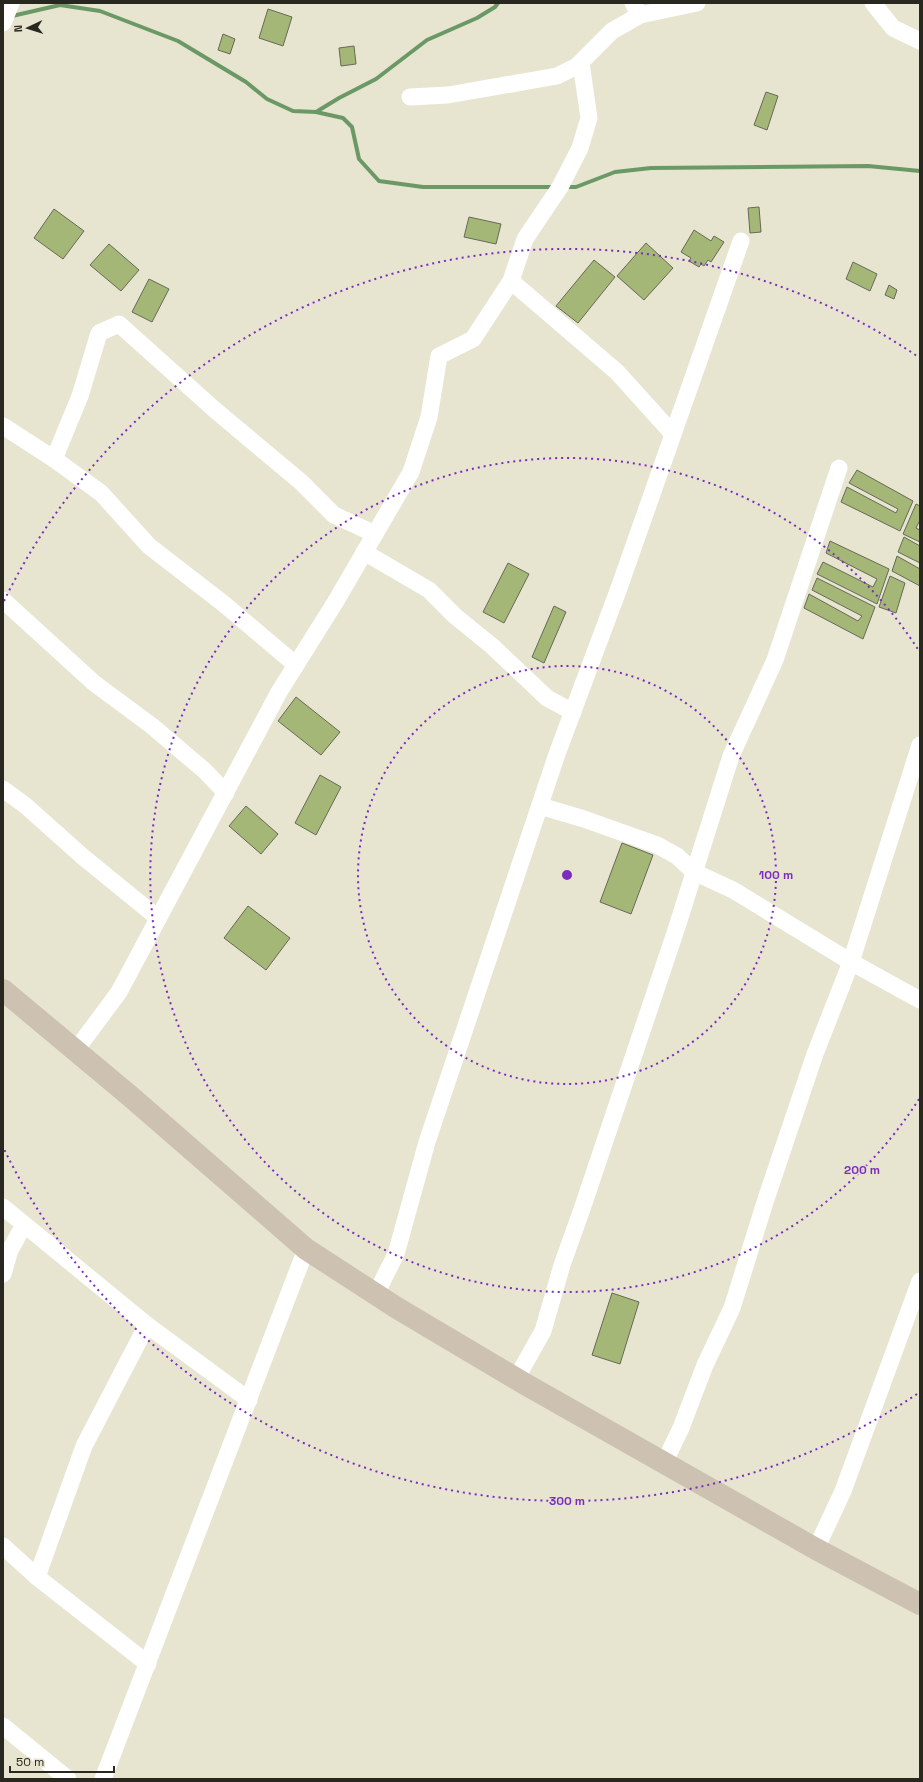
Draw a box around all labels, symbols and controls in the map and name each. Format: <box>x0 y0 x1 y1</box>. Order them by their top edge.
north arrow <box>8 8 48 48</box>
text: N <box>11 25 25 33</box>
text: 100 m <box>759 867 793 883</box>
centre of rings <box>560 868 574 882</box>
text: 200 m <box>844 1162 880 1178</box>
text: 300 m <box>549 1493 585 1509</box>
scale bar <box>10 1748 114 1774</box>
text: 50 m <box>16 1754 44 1770</box>

